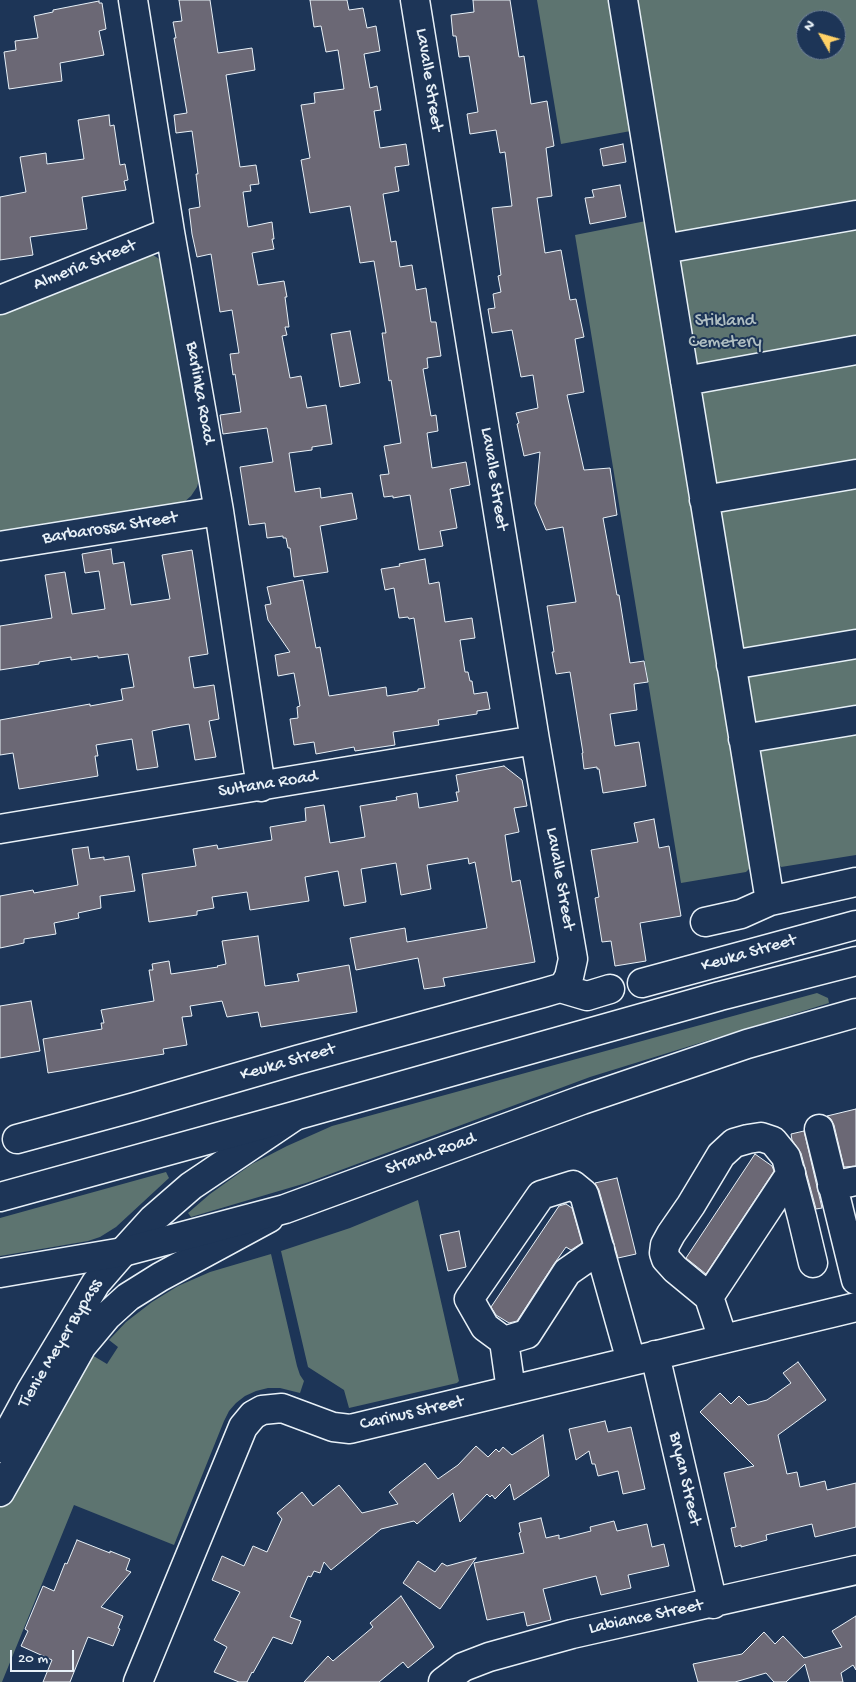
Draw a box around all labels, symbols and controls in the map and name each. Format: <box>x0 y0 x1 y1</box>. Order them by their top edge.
north arrow <box>796 10 846 60</box>
text: N <box>800 17 819 35</box>
street label: Lavalle Street <box>409 27 447 133</box>
street label: Almeria Street <box>30 236 140 296</box>
park label: Stikland Cemetery <box>689 311 761 354</box>
street label: Barlinka Road <box>179 340 219 446</box>
street label: Lavalle Street <box>474 426 512 532</box>
street label: Barbarossa Street <box>41 508 179 550</box>
street label: Sultana Road <box>217 766 319 804</box>
street label: Lavalle Street <box>539 826 579 932</box>
street label: Keuka Street <box>699 930 799 978</box>
street label: Keuka Street <box>238 1039 338 1087</box>
street label: Strand Road <box>383 1129 479 1181</box>
street label: Tienie Meyer Bypass <box>14 1275 108 1413</box>
street label: Carinus Street <box>358 1392 466 1436</box>
street label: Bryan Street <box>663 1430 705 1528</box>
street label: Labiance Street <box>587 1595 705 1641</box>
scale bar <box>12 1640 76 1672</box>
text: 20 m <box>18 1650 48 1668</box>

